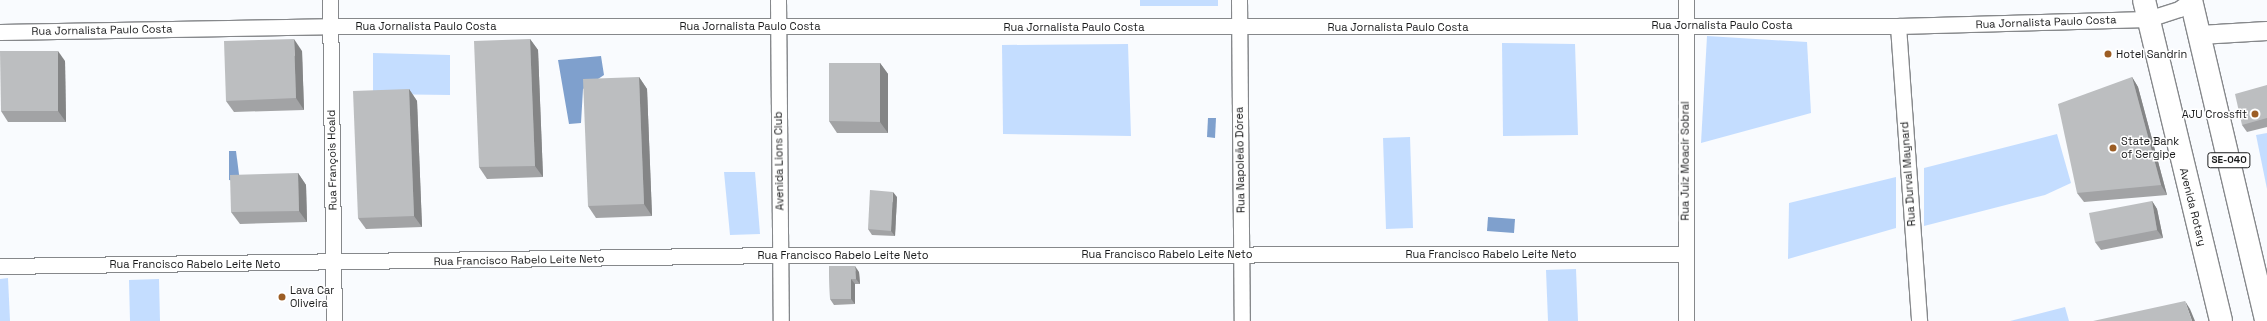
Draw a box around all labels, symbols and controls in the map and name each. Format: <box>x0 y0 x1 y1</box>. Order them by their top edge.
street label: Rua Jornalista Paulo Costa <box>1975 13 2117 31</box>
street label: Rua Jornalista Paulo Costa <box>1652 18 1792 32</box>
street label: Rua Jornalista Paulo Costa <box>356 19 496 33</box>
street label: Rua Jornalista Paulo Costa <box>680 19 820 33</box>
street label: Rua Jornalista Paulo Costa <box>1004 20 1144 34</box>
street label: Rua Jornalista Paulo Costa <box>1328 20 1468 34</box>
street label: Rua Jornalista Paulo Costa <box>31 22 173 38</box>
place label: Hotel Sandrin <box>2116 47 2187 61</box>
marker: Hotel Sandrin <box>2103 49 2113 59</box>
street label: Rua Juiz Moacir Sobral <box>1678 101 1692 221</box>
street label: Rua Napoleão Dórea <box>1232 107 1248 213</box>
place label: AJU Crossfit <box>2182 107 2247 121</box>
marker: AJU Crossfit <box>2250 109 2260 119</box>
street label: Rua François Hoald <box>325 110 339 210</box>
street label: Avenida Lions Club <box>772 111 786 211</box>
street label: Rua Durval Maynard <box>1898 121 1918 227</box>
place label: State Bank of Sergipe <box>2121 135 2179 161</box>
marker: State Bank of Sergipe <box>2108 143 2118 153</box>
road number: SE-040 <box>2207 152 2251 168</box>
street label: Avenida Rotary <box>2177 166 2209 248</box>
street label: Rua Francisco Rabelo Leite Neto <box>1082 247 1252 261</box>
street label: Rua Francisco Rabelo Leite Neto <box>1406 247 1576 261</box>
street label: Rua Francisco Rabelo Leite Neto <box>758 248 928 262</box>
street label: Rua Francisco Rabelo Leite Neto <box>433 252 605 268</box>
street label: Rua Francisco Rabelo Leite Neto <box>110 257 280 271</box>
place label: Lava Car Oliveira <box>290 284 334 310</box>
marker: Lava Car Oliveira <box>277 292 287 302</box>

